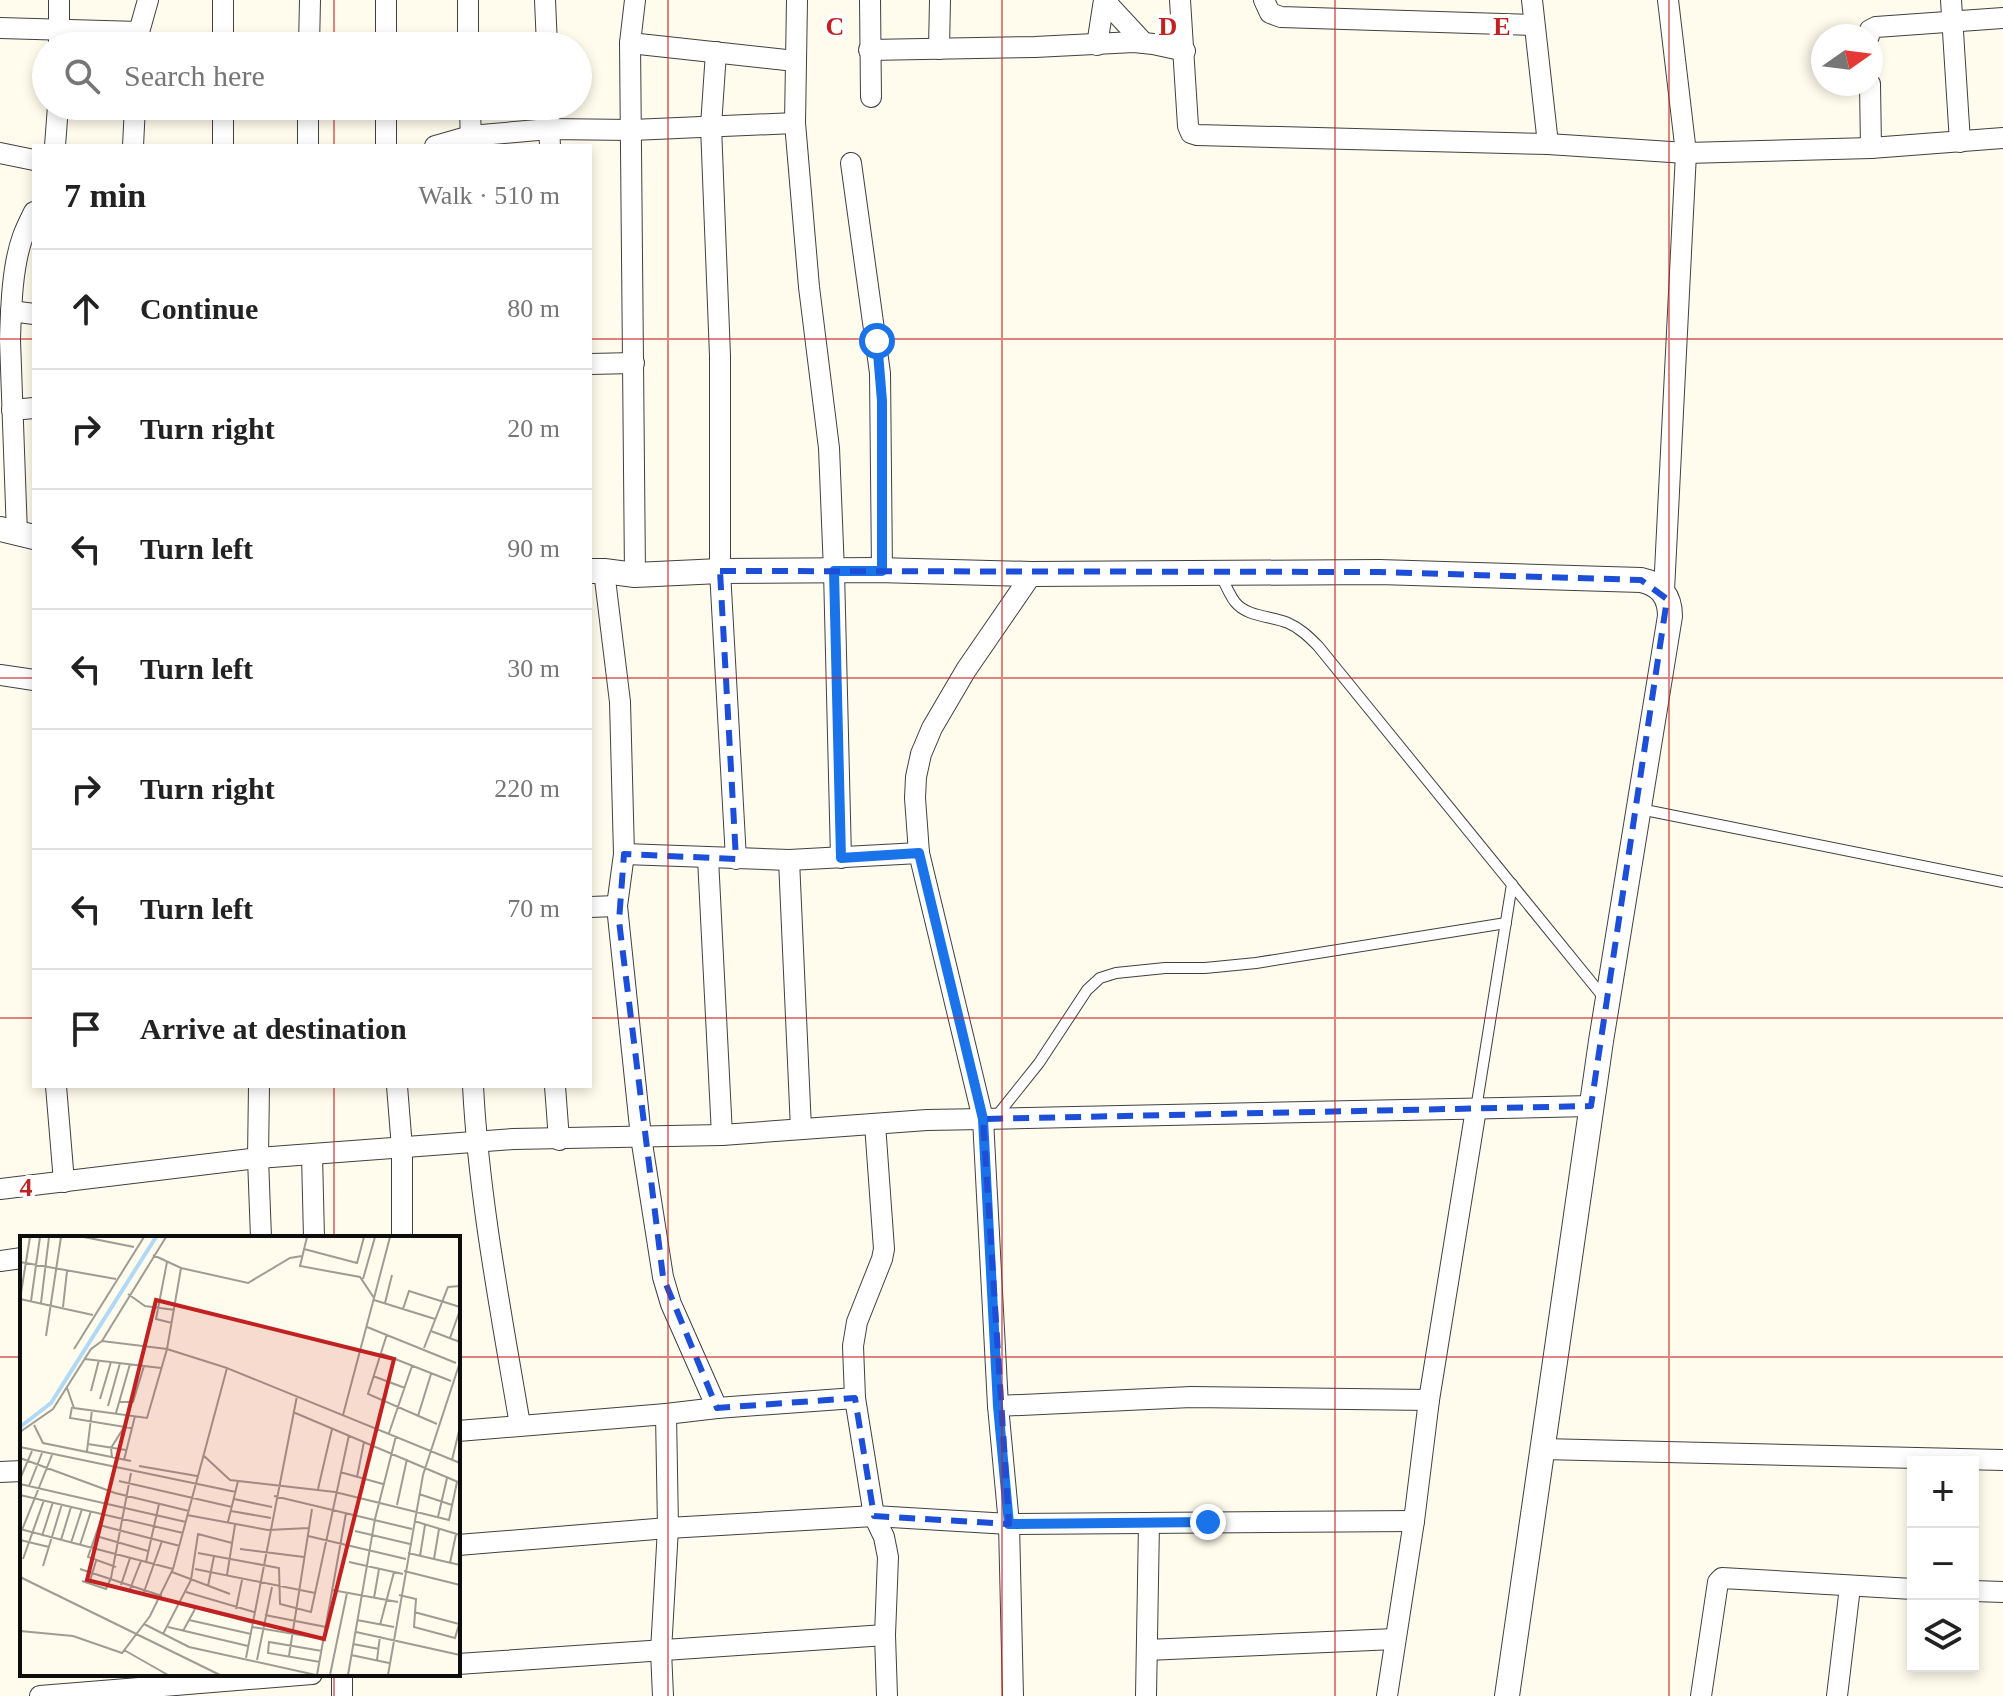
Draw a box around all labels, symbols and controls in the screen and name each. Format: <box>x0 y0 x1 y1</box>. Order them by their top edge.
text: C <box>826 12 844 41</box>
text: D <box>1159 12 1177 41</box>
text: E <box>1493 12 1511 41</box>
north arrow <box>1811 24 1883 96</box>
search box <box>32 32 592 120</box>
icon: search <box>60 54 104 98</box>
text: Search here <box>124 59 265 92</box>
text: 7 min <box>64 177 146 214</box>
text: Walk · 510 m <box>418 181 560 210</box>
icon: ahead <box>64 287 108 331</box>
text: Continue <box>140 292 258 325</box>
text: 80 m <box>507 294 560 323</box>
route start <box>859 323 895 359</box>
icon: right <box>64 407 108 451</box>
text: Turn right <box>140 412 275 445</box>
text: 20 m <box>507 414 560 443</box>
icon: left <box>64 527 108 571</box>
text: Turn left <box>140 532 253 565</box>
text: 90 m <box>507 534 560 563</box>
icon: left <box>64 647 108 691</box>
text: Turn left <box>140 652 253 685</box>
text: 30 m <box>507 654 560 683</box>
icon: right <box>64 767 108 811</box>
text: Turn right <box>140 772 275 805</box>
text: 220 m <box>494 774 560 803</box>
icon: left <box>64 887 108 931</box>
text: Turn left <box>140 892 253 925</box>
text: 70 m <box>507 894 560 923</box>
icon: arrive <box>64 1007 108 1051</box>
text: Arrive at destination <box>140 1012 407 1045</box>
text: 4 <box>20 1173 33 1202</box>
inset map <box>20 1236 460 1676</box>
map controls <box>1907 1456 1979 1672</box>
button: + <box>1907 1456 1979 1528</box>
route end <box>1190 1504 1226 1540</box>
button: − <box>1907 1528 1979 1600</box>
button: layers <box>1907 1600 1979 1672</box>

